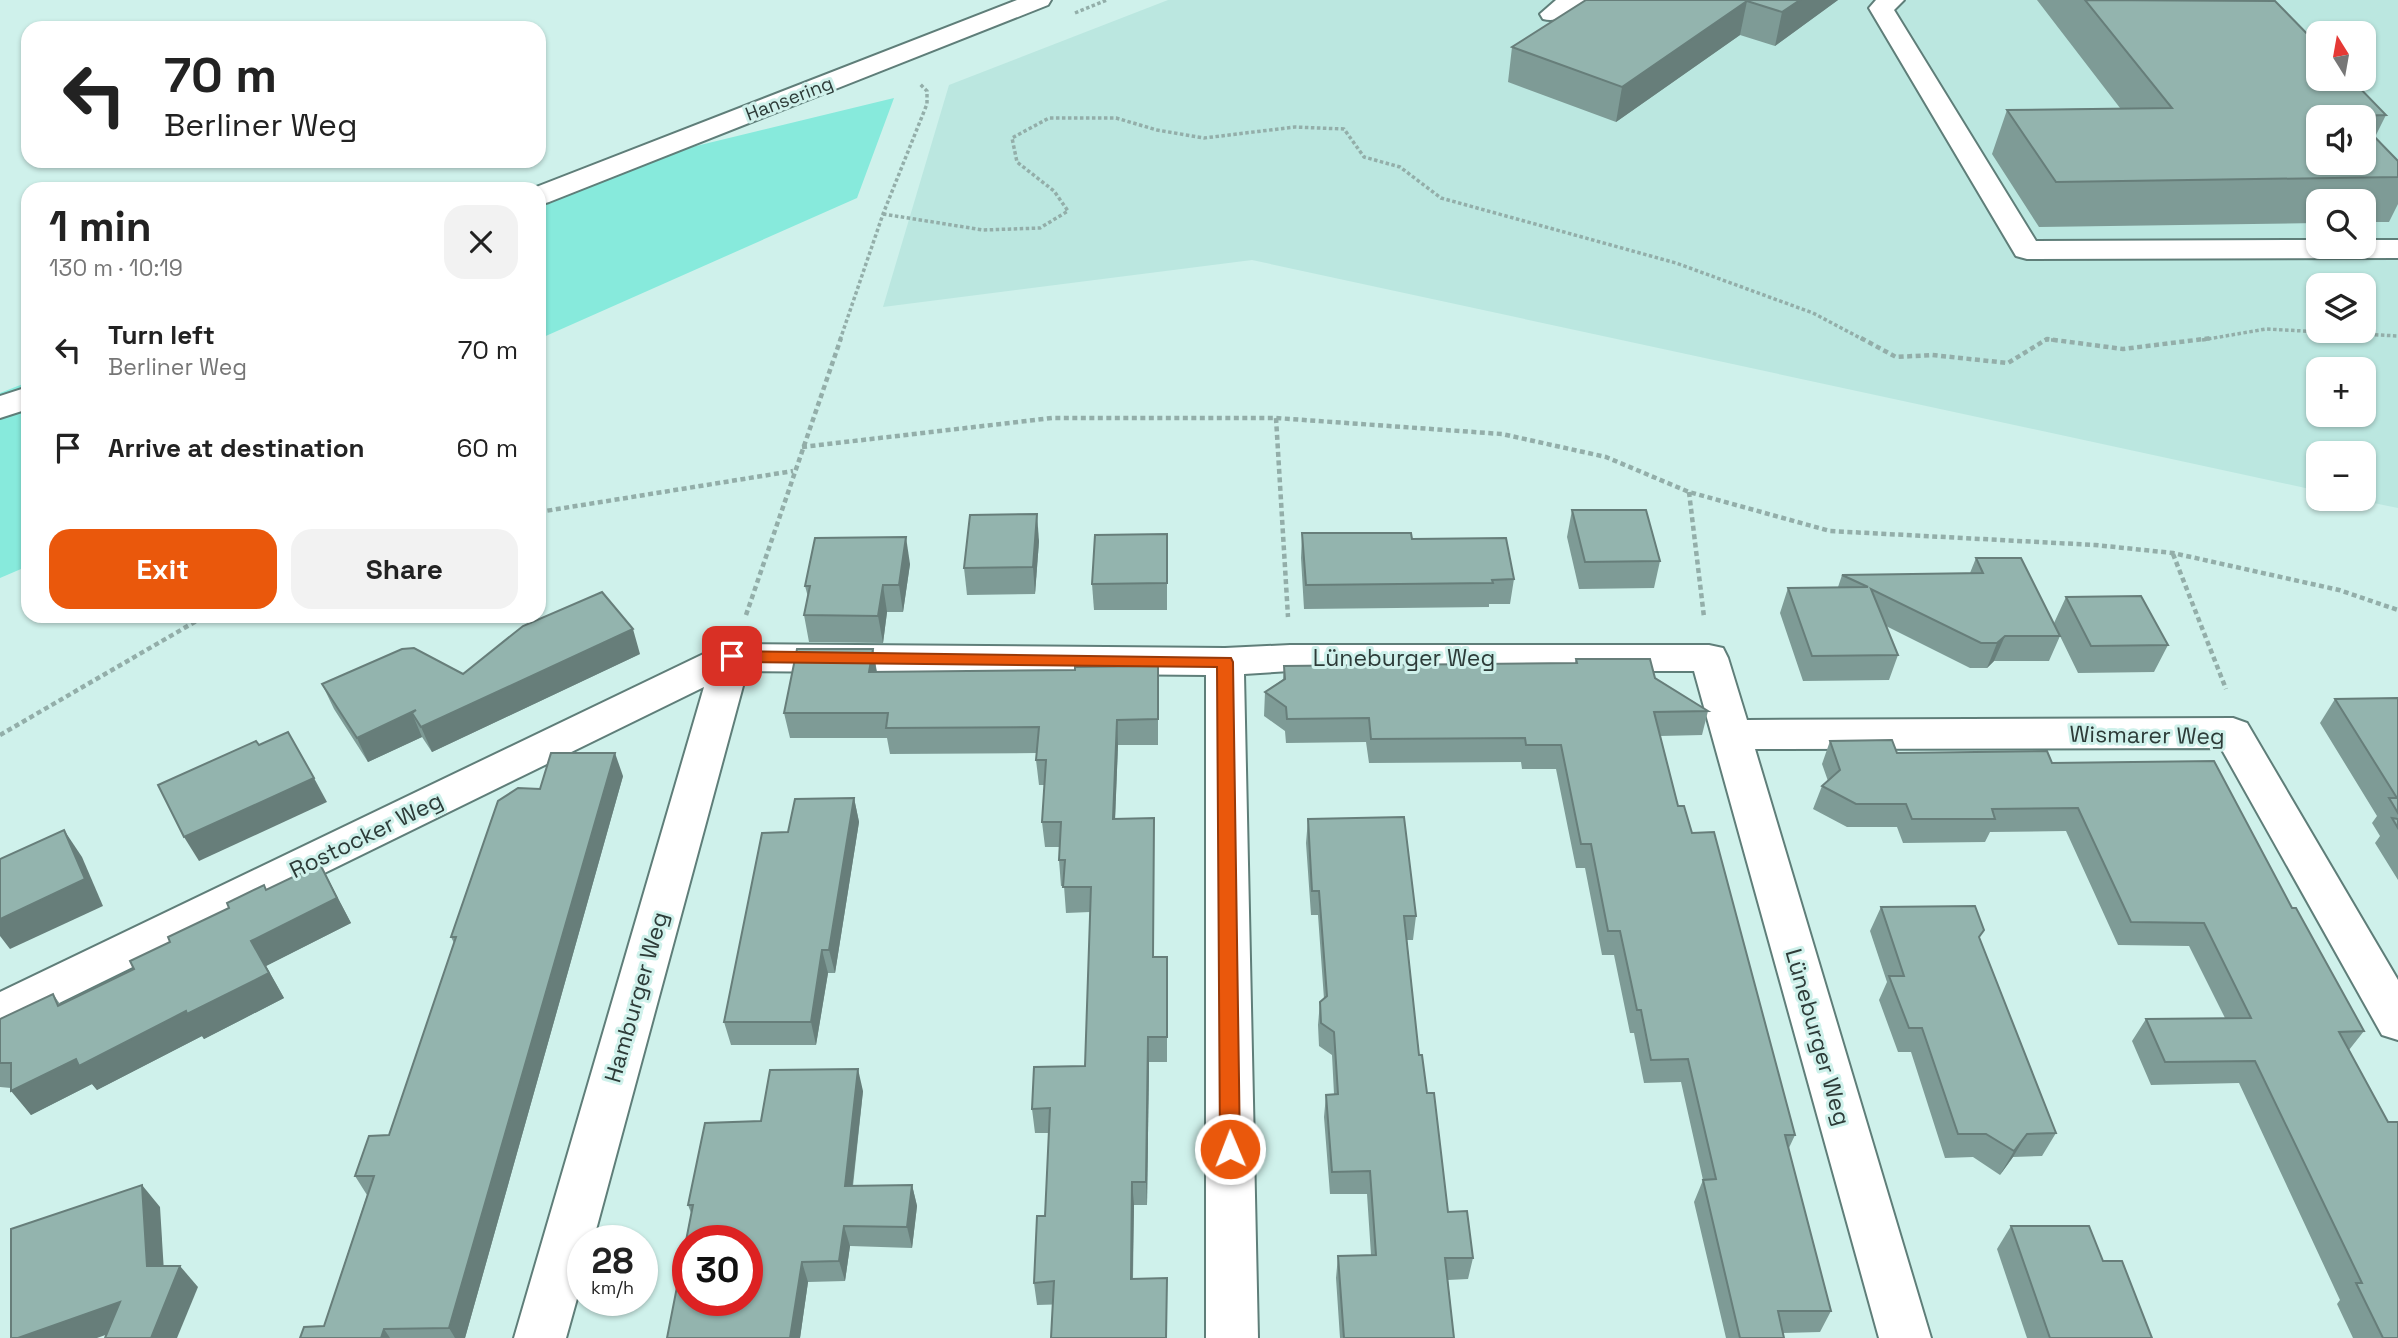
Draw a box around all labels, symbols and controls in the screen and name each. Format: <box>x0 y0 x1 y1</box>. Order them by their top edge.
north arrow <box>2306 21 2376 91</box>
map controls <box>2306 21 2376 511</box>
text: 70 m <box>164 44 277 106</box>
icon: left <box>49 49 140 140</box>
street label: Hansering <box>742 70 837 127</box>
text: Berliner Weg <box>164 105 358 145</box>
button: sound <box>2306 105 2376 175</box>
button: search <box>2306 189 2376 259</box>
text: 1 min <box>49 200 152 253</box>
button: close <box>444 205 518 279</box>
text: 130 m · 10:19 <box>49 253 183 283</box>
button: layers <box>2306 273 2376 343</box>
text: Turn left <box>108 318 215 352</box>
icon: left <box>49 331 87 369</box>
text: 70 m <box>458 333 518 367</box>
text: Berliner Weg <box>108 352 247 382</box>
button: + <box>2306 357 2376 427</box>
icon: arrive <box>49 429 87 467</box>
text: Arrive at destination <box>108 431 365 465</box>
text: 60 m <box>456 431 518 465</box>
button: − <box>2306 441 2376 511</box>
button: Exit <box>49 529 277 609</box>
button: Share <box>291 529 518 609</box>
pin <box>702 626 762 686</box>
icon: arrive <box>713 637 751 675</box>
street label: Lüneburger Weg <box>1313 643 1495 673</box>
street label: Wismarer Weg <box>2069 719 2225 751</box>
street label: Rostocker Weg <box>285 785 447 885</box>
street label: Hamburger Weg <box>597 908 675 1086</box>
street label: Lüneburger Weg <box>1778 945 1858 1129</box>
position arrow <box>1193 1112 1267 1186</box>
speed limit sign: 30 <box>672 1225 763 1316</box>
text: 28 <box>592 1239 633 1283</box>
text: km/h <box>591 1276 634 1299</box>

